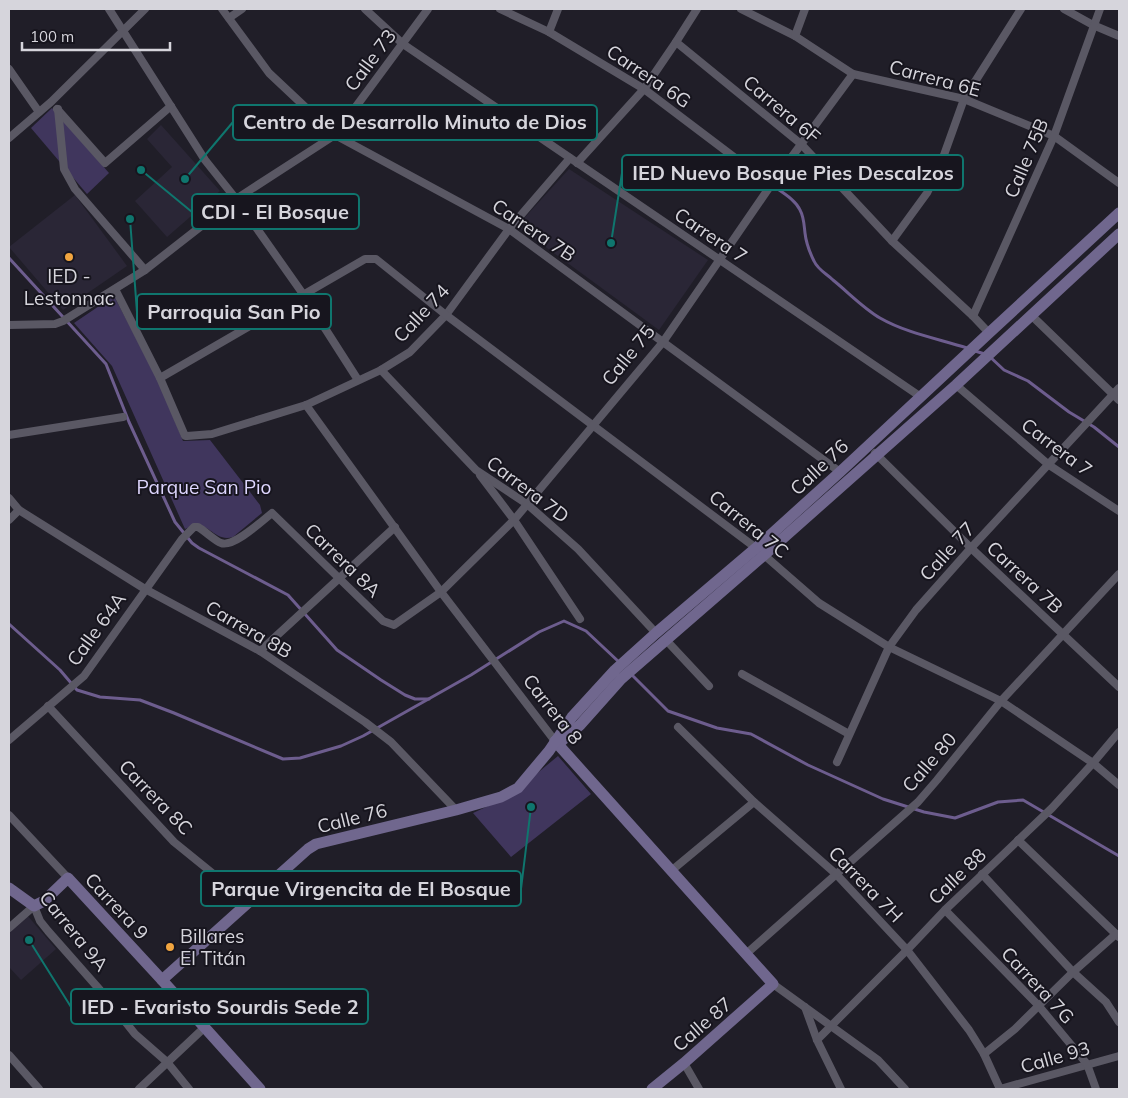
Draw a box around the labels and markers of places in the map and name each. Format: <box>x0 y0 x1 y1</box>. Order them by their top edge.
callout: Centro de Desarrollo Minuto de Dios <box>233 105 597 140</box>
callout: IED Nuevo Bosque Pies Descalzos <box>622 155 963 190</box>
callout: CDI - El Bosque <box>192 194 359 229</box>
marker: IED - Lestonnac <box>63 251 75 263</box>
place label: IED - Lestonnac <box>24 264 114 310</box>
callout: Parroquia San Pio <box>137 294 331 329</box>
callout: Parque Virgencita de El Bosque <box>201 871 521 906</box>
place label: Billares El Titán <box>180 924 246 970</box>
marker: Billares El Titán <box>164 941 176 953</box>
callout: IED - Evaristo Sourdis Sede 2 <box>71 989 368 1024</box>

